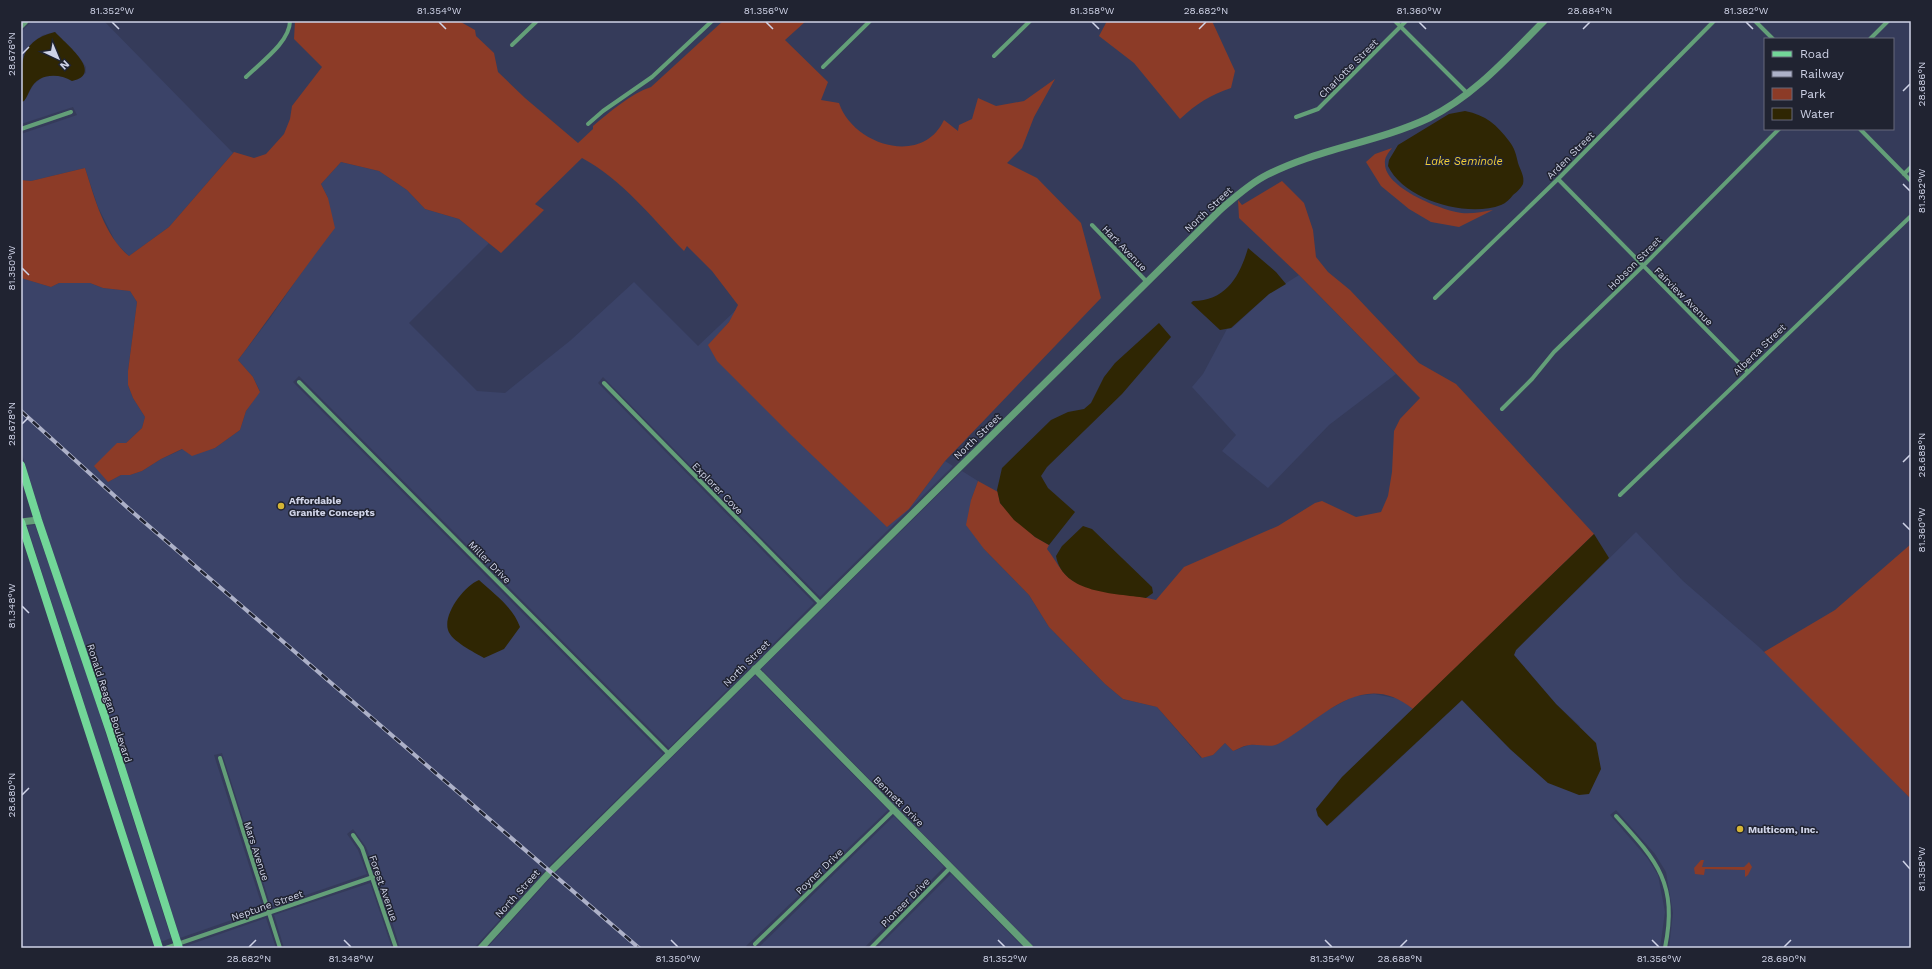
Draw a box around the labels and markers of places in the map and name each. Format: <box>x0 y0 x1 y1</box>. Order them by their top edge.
place label: Affordable Granite Concepts <box>289 495 375 518</box>
marker: Affordable Granite Concepts <box>276 501 286 511</box>
marker: Multicom, Inc. <box>1735 824 1745 834</box>
place label: Multicom, Inc. <box>1748 824 1818 835</box>

